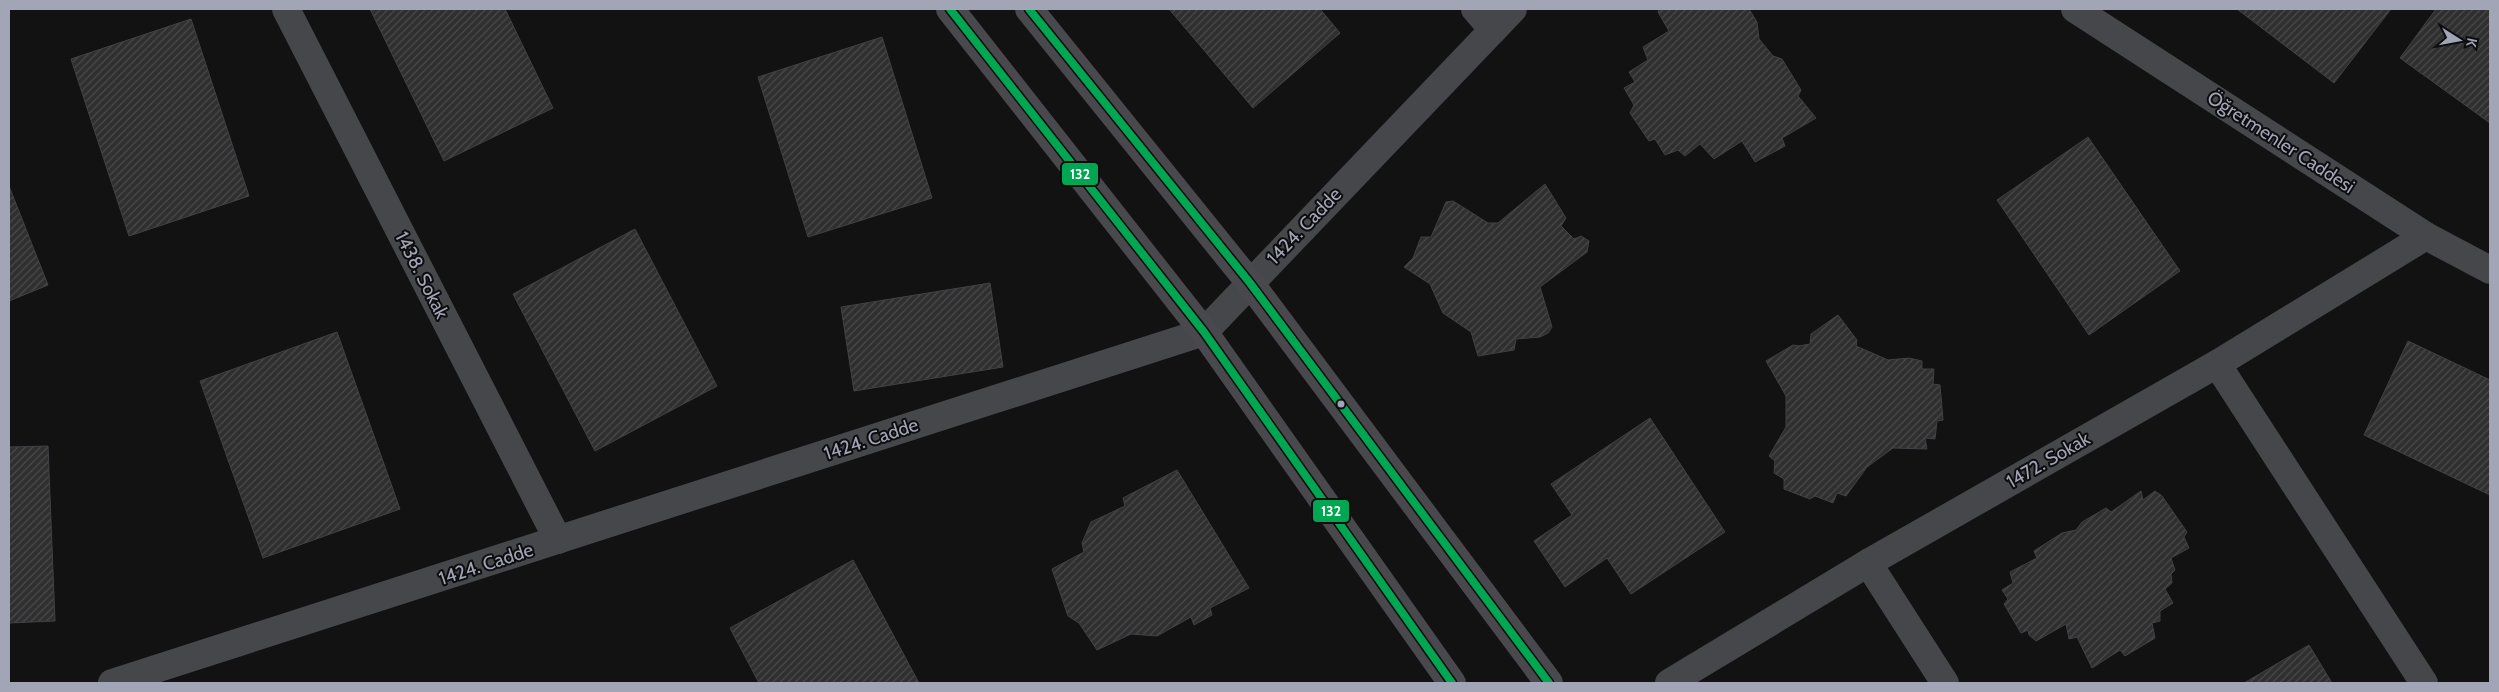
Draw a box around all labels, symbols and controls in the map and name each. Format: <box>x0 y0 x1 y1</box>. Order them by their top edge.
north arrow <box>2434 15 2484 65</box>
text: K <box>2462 36 2481 49</box>
street label: Öğretmenler Caddesi <box>2203 86 2359 198</box>
line badge: 132 <box>1061 162 1099 186</box>
text: 132 <box>1070 165 1090 183</box>
street label: 1424. Cadde <box>1262 183 1346 269</box>
street label: 1438. Sokak <box>390 228 454 323</box>
unlabelled marker <box>1336 399 1346 409</box>
street label: 1424. Cadde <box>821 413 921 465</box>
street label: 1472. Sokak <box>2002 427 2094 493</box>
line badge: 132 <box>1312 499 1350 523</box>
text: 132 <box>1321 502 1341 520</box>
street label: 1424. Cadde <box>436 538 536 590</box>

